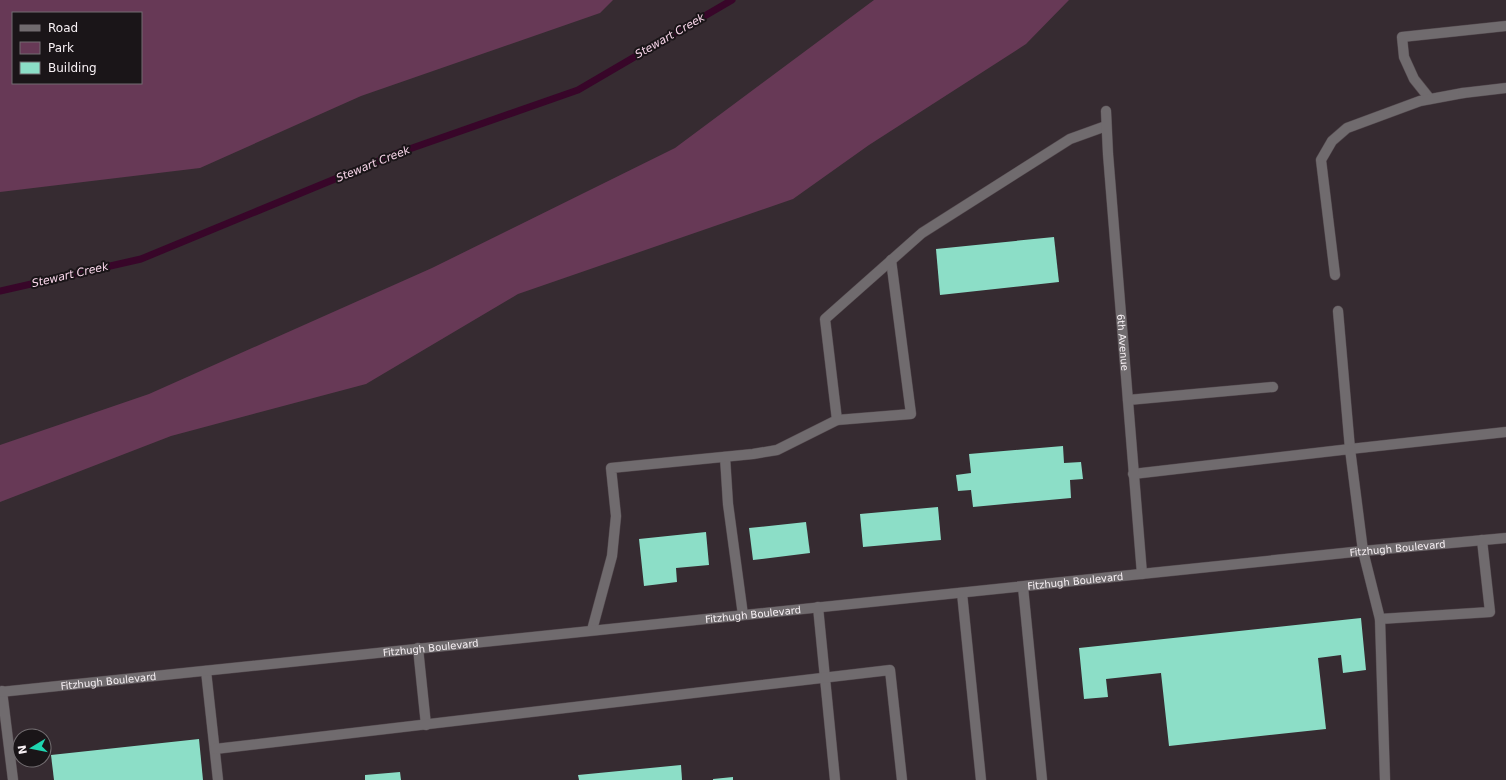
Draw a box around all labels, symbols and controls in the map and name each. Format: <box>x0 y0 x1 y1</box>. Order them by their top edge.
water label: Stewart Creek <box>633 10 708 61</box>
legend <box>12 12 142 84</box>
text: Road <box>48 21 78 35</box>
text: Park <box>48 41 74 55</box>
text: Building <box>48 61 97 75</box>
water label: Stewart Creek <box>334 143 412 185</box>
water label: Stewart Creek <box>30 260 110 290</box>
street label: 6th Avenue <box>1115 313 1131 371</box>
street label: Fitzhugh Boulevard <box>1349 538 1446 558</box>
street label: Fitzhugh Boulevard <box>1027 570 1124 591</box>
street label: Fitzhugh Boulevard <box>705 604 801 625</box>
street label: Fitzhugh Boulevard <box>382 637 479 658</box>
street label: Fitzhugh Boulevard <box>60 670 157 691</box>
north arrow <box>12 728 52 768</box>
text: N <box>15 744 30 755</box>

